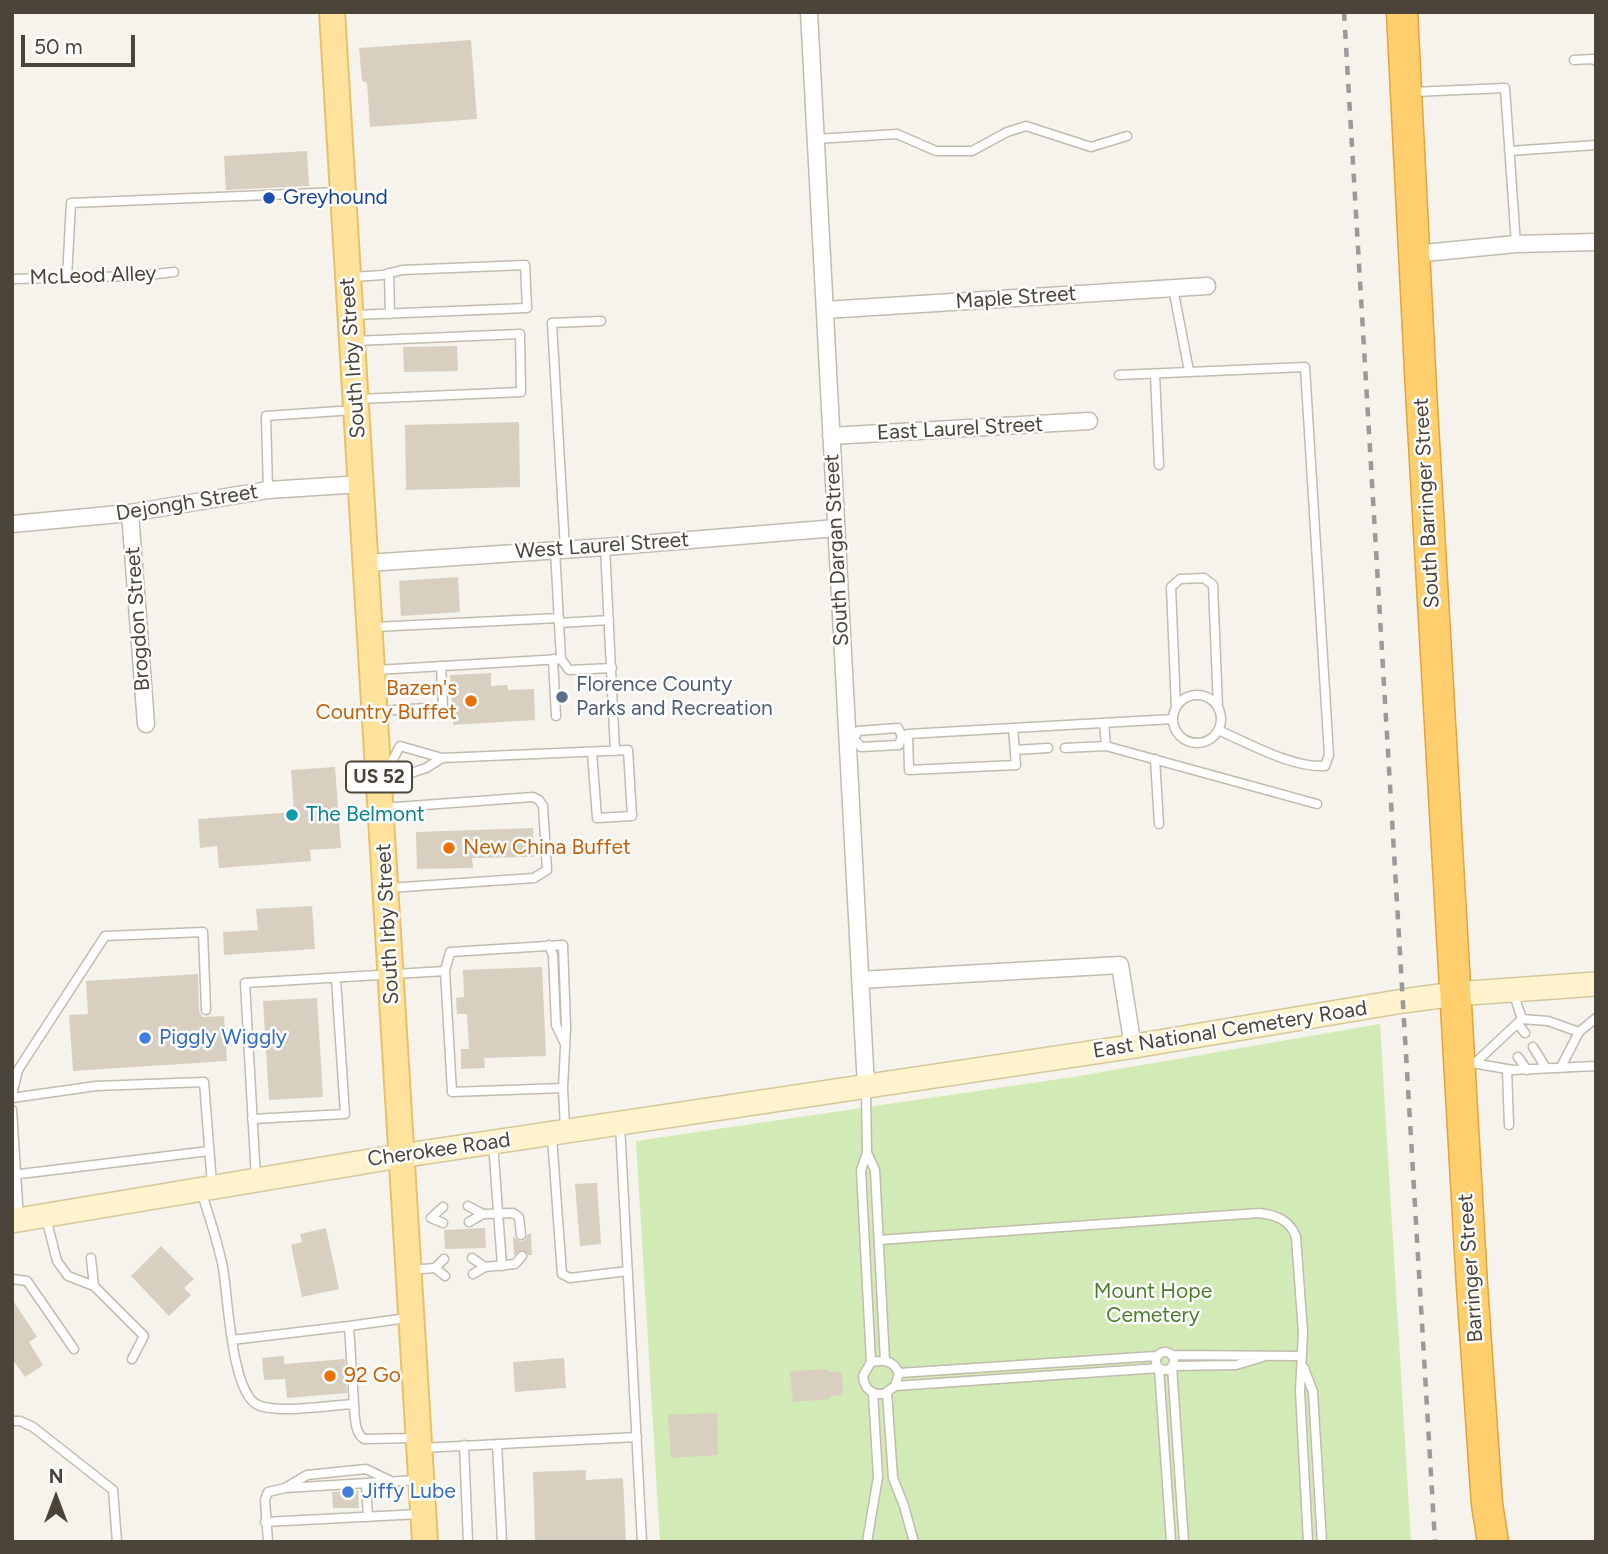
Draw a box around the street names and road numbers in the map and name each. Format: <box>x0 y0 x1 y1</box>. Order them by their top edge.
street label: McLeod Alley <box>29 261 157 291</box>
street label: South Irby Street <box>335 277 371 439</box>
street label: Maple Street <box>955 281 1077 315</box>
street label: South Barringer Street <box>1409 397 1445 609</box>
street label: East Laurel Street <box>876 412 1044 446</box>
street label: South Dargan Street <box>819 453 855 647</box>
street label: Dejongh Street <box>114 479 260 527</box>
street label: West Laurel Street <box>514 527 690 565</box>
street label: Brogdon Street <box>120 546 156 692</box>
road number: US 52 <box>346 762 412 792</box>
street label: South Irby Street <box>371 843 405 1005</box>
street label: East National Cemetery Road <box>1091 996 1369 1064</box>
street label: Cherokee Road <box>366 1128 512 1172</box>
street label: Barringer Street <box>1453 1193 1489 1343</box>

